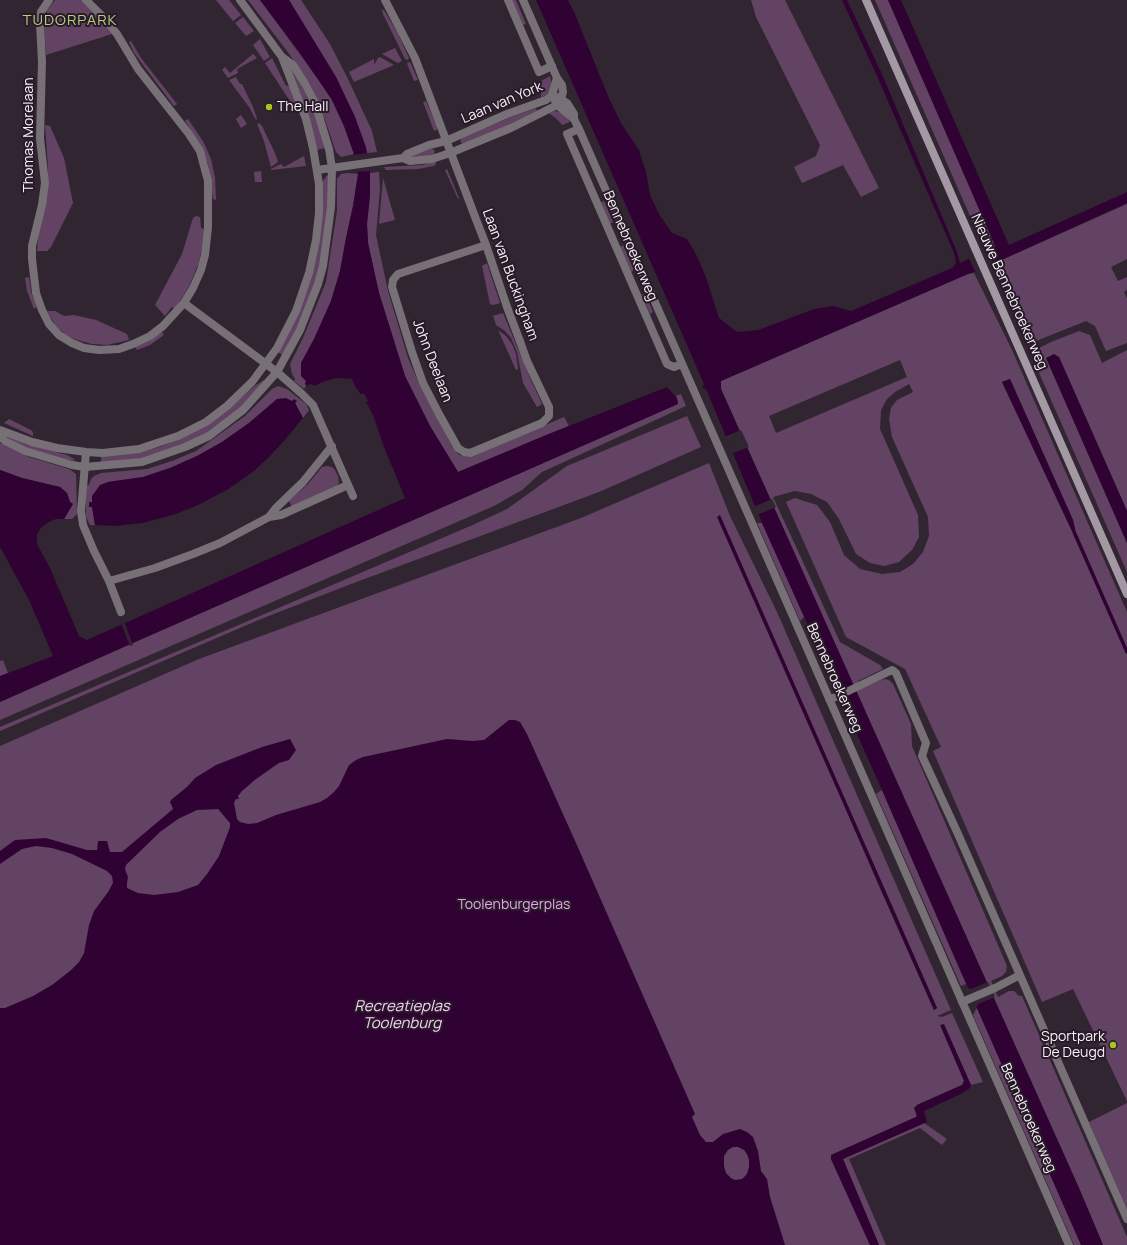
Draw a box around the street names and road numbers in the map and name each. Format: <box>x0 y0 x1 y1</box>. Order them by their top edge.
street label: Thomas Morelaan <box>21 77 37 193</box>
street label: Laan van York <box>459 78 545 128</box>
street label: Bennebroekerweg <box>599 188 661 304</box>
street label: Laan van Buckingham <box>478 207 542 343</box>
street label: Nieuwe Bennebroekerweg <box>967 212 1051 372</box>
street label: John Deelaan <box>409 317 455 405</box>
street label: Bennebroekerweg <box>802 621 866 735</box>
street label: Bennebroekerweg <box>996 1061 1060 1175</box>

